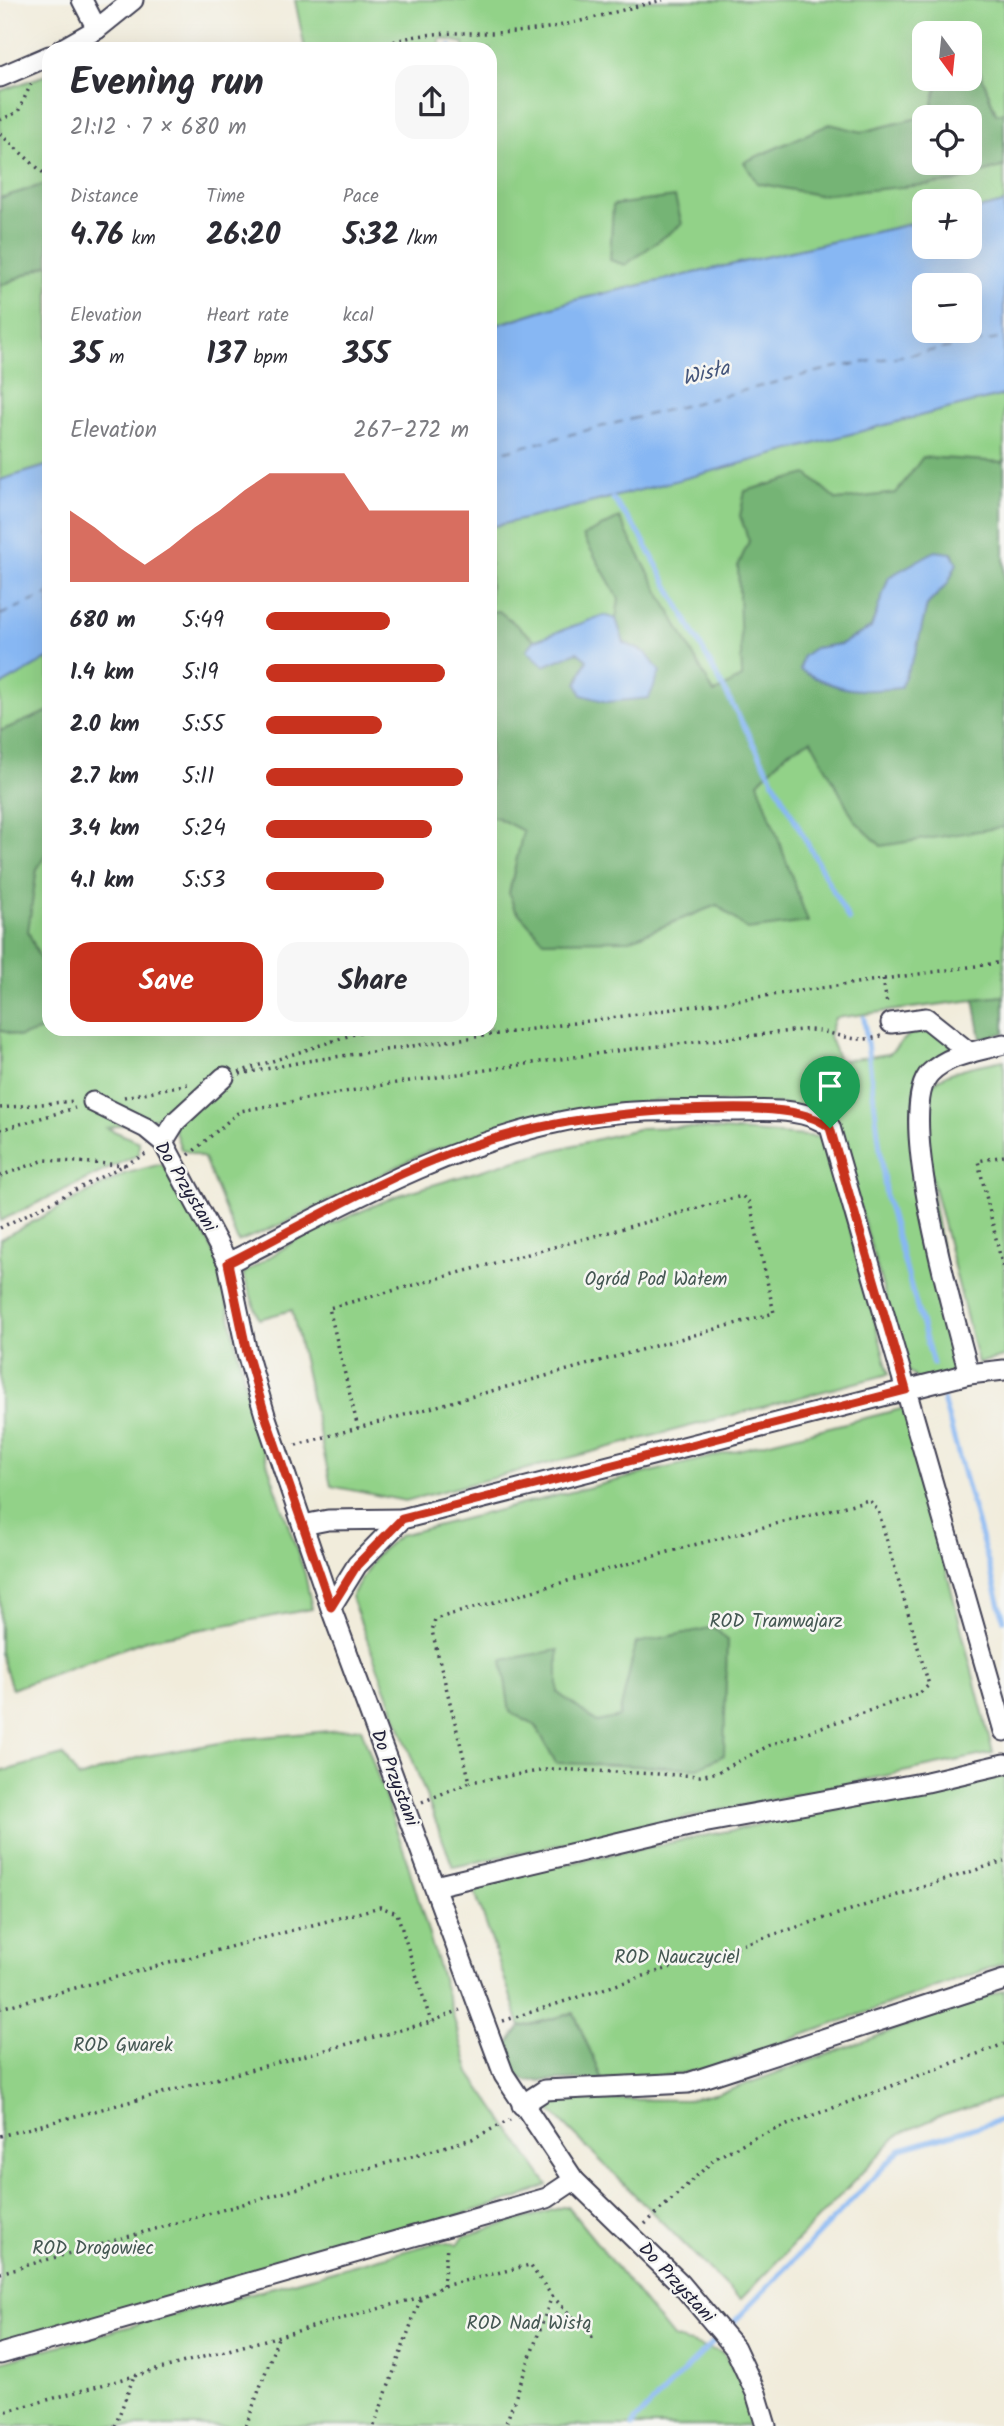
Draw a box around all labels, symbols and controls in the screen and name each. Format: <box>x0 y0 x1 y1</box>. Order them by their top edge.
north arrow <box>912 21 982 91</box>
map controls <box>912 21 982 343</box>
text: Evening run <box>70 54 264 114</box>
button: share <box>395 65 469 139</box>
button: locate <box>912 105 982 175</box>
text: 21:12 · 7 × 680 m <box>70 110 247 146</box>
text: Distance <box>70 182 138 212</box>
text: Time <box>206 182 245 212</box>
text: Pace <box>343 182 379 212</box>
button: + <box>912 189 982 259</box>
text: 4.76 <box>70 212 124 260</box>
text: 26:20 <box>206 212 280 260</box>
text: 5:32 <box>343 212 399 260</box>
text: km <box>124 224 156 254</box>
text: /km <box>399 224 438 254</box>
button: − <box>912 273 982 343</box>
text: Elevation <box>70 301 142 331</box>
text: Heart rate <box>206 301 289 331</box>
text: kcal <box>343 301 374 331</box>
text: 35 <box>70 331 102 379</box>
text: 137 <box>206 331 246 379</box>
text: 355 <box>343 331 389 379</box>
text: m <box>102 343 124 373</box>
text: bpm <box>246 343 288 373</box>
water label: Wisła <box>679 352 734 396</box>
text: Elevation <box>70 413 157 449</box>
text: 267–272 m <box>353 413 469 449</box>
text: 680 m <box>70 603 136 639</box>
text: 5:49 <box>182 603 224 639</box>
text: 1.4 km <box>70 655 134 691</box>
text: 5:19 <box>182 655 218 691</box>
text: 2.0 km <box>70 707 140 743</box>
text: 5:55 <box>182 707 225 743</box>
text: 2.7 km <box>70 759 139 795</box>
text: 5:11 <box>182 759 214 795</box>
text: 3.4 km <box>70 811 140 847</box>
text: 5:24 <box>182 811 226 847</box>
text: 4.1 km <box>70 863 134 899</box>
text: 5:53 <box>182 863 226 899</box>
button: Save <box>70 942 263 1022</box>
button: Share <box>277 942 469 1022</box>
pin <box>800 1056 860 1128</box>
icon: arrive <box>811 1067 849 1105</box>
street label: Do Przystani <box>146 1136 225 1239</box>
park label: Ogród Pod Wałem <box>585 1265 728 1295</box>
park label: ROD Tramwajarz <box>709 1607 843 1637</box>
street label: Do Przystani <box>362 1725 427 1832</box>
park label: ROD Nauczyciel <box>614 1943 740 1973</box>
park label: ROD Gwarek <box>73 2031 173 2061</box>
park label: ROD Drogowiec <box>32 2234 154 2264</box>
street label: Do Przystani <box>630 2236 723 2331</box>
park label: ROD Nad Wisłą <box>467 2309 591 2339</box>

